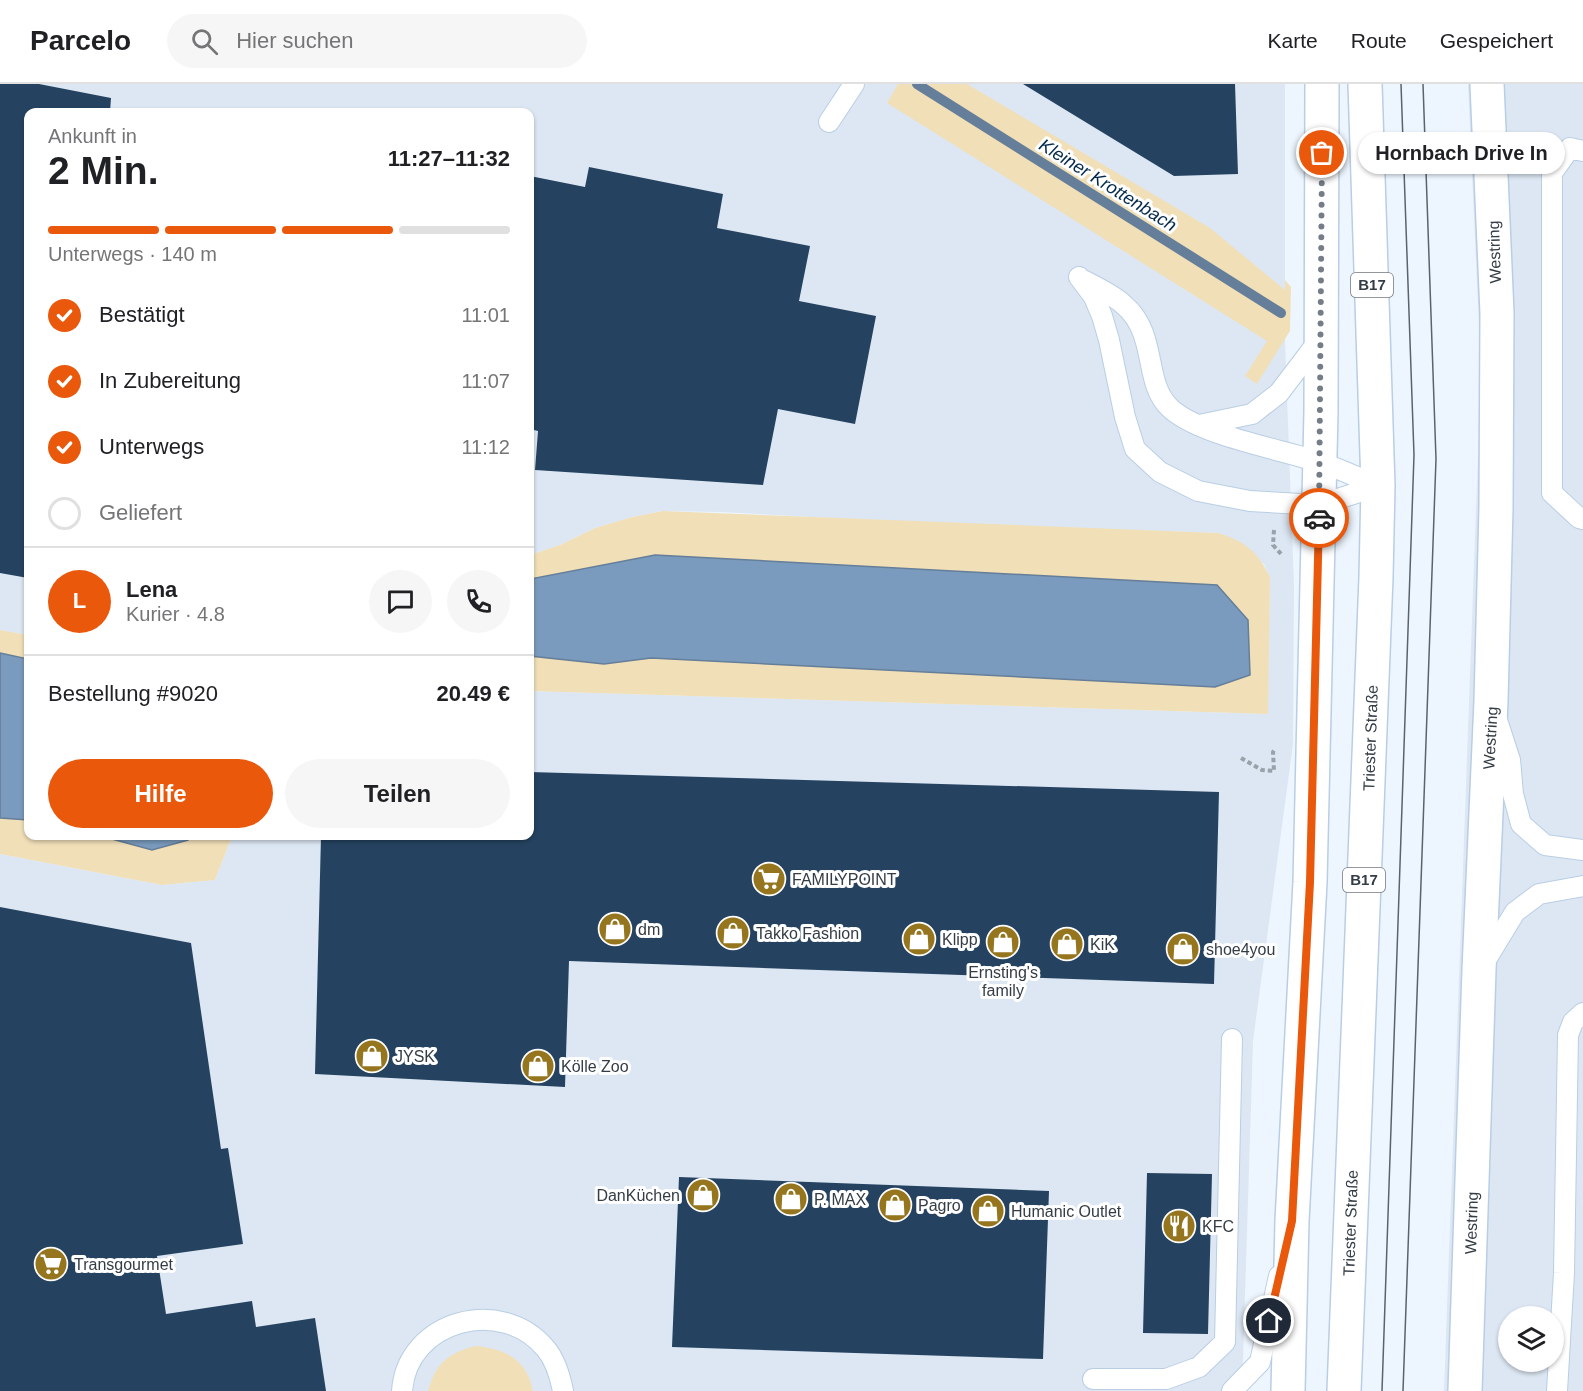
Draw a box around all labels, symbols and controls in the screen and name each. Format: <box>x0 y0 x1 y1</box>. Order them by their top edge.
search box <box>167 14 587 68</box>
text: Parcelo <box>30 25 131 56</box>
icon: search <box>188 25 221 58</box>
text: Hier suchen <box>236 28 354 53</box>
text: Karte <box>1268 29 1318 52</box>
text: Route <box>1351 29 1407 52</box>
text: Gespeichert <box>1440 29 1553 52</box>
text: Ankunft in <box>48 125 137 147</box>
pin <box>1296 127 1347 178</box>
callout: Hornbach Drive In <box>1358 132 1565 174</box>
water label: Kleiner Krottenbach <box>1036 135 1180 235</box>
icon: bag <box>1305 136 1338 169</box>
text: Hornbach Drive In <box>1375 142 1548 164</box>
text: 11:27–11:32 <box>388 146 510 171</box>
text: 2 Min. <box>48 149 159 192</box>
street label: Westring <box>1485 220 1504 284</box>
text: Unterwegs · 140 m <box>48 243 217 265</box>
road number: B17 <box>1351 273 1393 297</box>
icon: check <box>48 299 81 332</box>
text: Bestätigt <box>99 302 185 327</box>
text: 11:01 <box>461 304 510 326</box>
icon: check <box>48 365 81 398</box>
text: In Zubereitung <box>99 368 241 393</box>
text: 11:07 <box>461 370 510 392</box>
icon: check <box>48 431 81 464</box>
text: Unterwegs <box>99 434 204 459</box>
text: 11:12 <box>461 436 510 458</box>
courier <box>1289 488 1349 548</box>
text: Geliefert <box>99 500 182 525</box>
icon: car <box>1303 502 1336 535</box>
button: chat <box>369 570 432 633</box>
button: phone <box>447 570 510 633</box>
text: Lena <box>126 577 177 602</box>
text: L <box>73 588 86 613</box>
text: Kurier · 4.8 <box>126 603 225 625</box>
text: Bestellung #9020 <box>48 681 218 706</box>
text: 20.49 € <box>437 681 510 706</box>
street label: Triester Straße <box>1360 685 1381 791</box>
street label: Westring <box>1480 706 1501 770</box>
button: Hilfe <box>48 759 273 828</box>
button: Teilen <box>285 759 510 828</box>
supermarket icon: FAMILYPOINT <box>751 861 787 897</box>
road number: B17 <box>1343 868 1385 892</box>
place label: FAMILYPOINT <box>792 871 897 888</box>
shop icon: dm <box>597 911 633 947</box>
shop icon: Takko Fashion <box>715 915 751 951</box>
place label: dm <box>638 921 660 938</box>
shop icon: Klipp <box>901 921 937 957</box>
shop icon: Ernsting's family <box>985 924 1021 960</box>
place label: Takko Fashion <box>756 925 859 942</box>
shop icon: KiK <box>1049 926 1085 962</box>
place label: Klipp <box>942 931 978 948</box>
shop icon: shoe4you <box>1165 931 1201 967</box>
place label: KiK <box>1090 936 1115 953</box>
place label: shoe4you <box>1206 941 1275 958</box>
place label: Ernsting's family <box>968 964 1038 999</box>
shop icon: JYSK <box>354 1038 390 1074</box>
place label: JYSK <box>395 1048 435 1065</box>
shop icon: Kölle Zoo <box>520 1048 556 1084</box>
place label: Kölle Zoo <box>561 1058 629 1075</box>
street label: Triester Straße <box>1340 1170 1361 1276</box>
shop icon: DanKüchen <box>685 1177 721 1213</box>
shop icon: P. MAX <box>773 1181 809 1217</box>
place label: DanKüchen <box>596 1187 680 1204</box>
shop icon: Pagro <box>877 1187 913 1223</box>
place label: P. MAX <box>814 1191 867 1208</box>
street label: Westring <box>1462 1191 1481 1255</box>
shop icon: Humanic Outlet <box>970 1193 1006 1229</box>
place label: Pagro <box>918 1197 961 1214</box>
place label: Humanic Outlet <box>1011 1203 1122 1220</box>
restaurant icon: KFC <box>1161 1208 1197 1244</box>
place label: KFC <box>1202 1218 1234 1235</box>
supermarket icon: Transgourmet <box>33 1246 69 1282</box>
place label: Transgourmet <box>74 1256 174 1273</box>
pin <box>1243 1295 1294 1346</box>
icon: home <box>1252 1304 1285 1337</box>
map controls <box>1498 1306 1564 1372</box>
button: layers <box>1498 1306 1564 1372</box>

